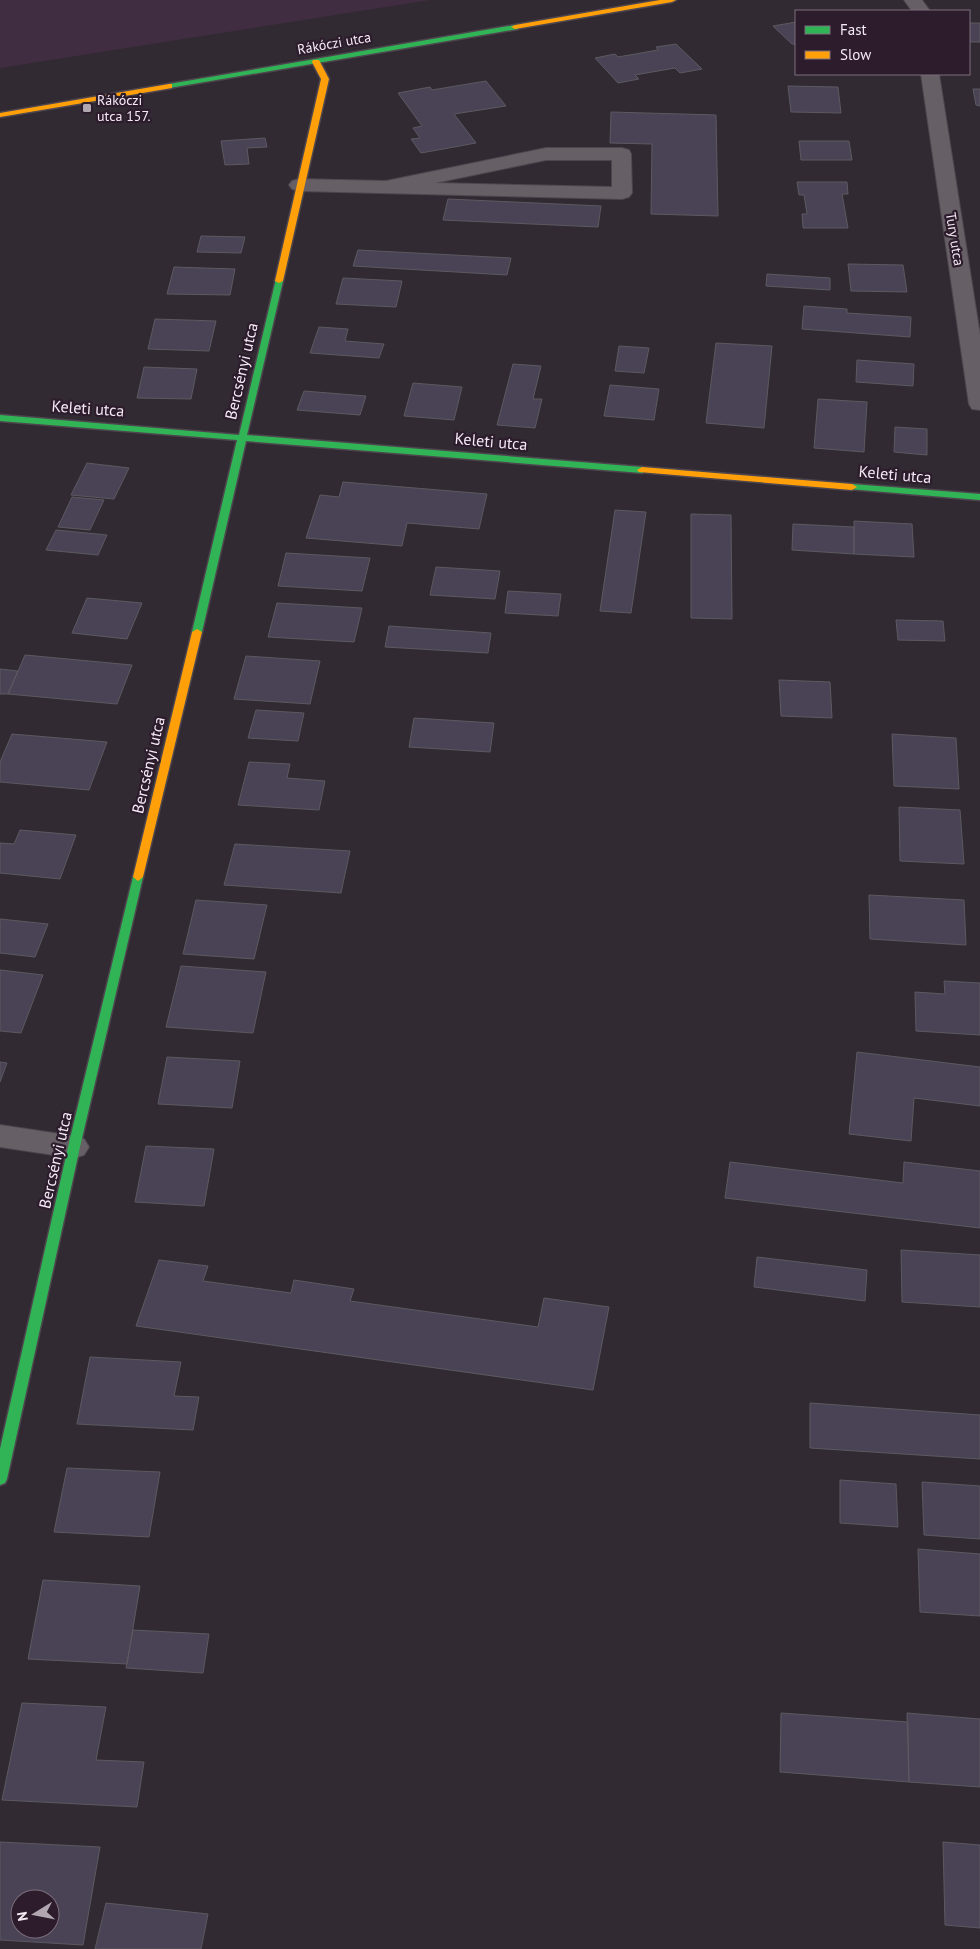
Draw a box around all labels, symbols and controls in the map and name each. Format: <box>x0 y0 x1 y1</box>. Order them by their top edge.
legend <box>795 10 970 75</box>
text: Fast <box>840 20 867 39</box>
street label: Rákóczi utca <box>296 28 372 58</box>
text: Slow <box>840 45 871 64</box>
place label: Rákóczi utca 157. <box>97 91 150 125</box>
marker: Rákóczi utca 157. <box>81 102 93 114</box>
street label: Tury utca <box>942 211 968 267</box>
street label: Bercsényi utca <box>220 321 262 421</box>
street label: Keleti utca <box>51 395 125 421</box>
street label: Keleti utca <box>454 428 528 454</box>
street label: Keleti utca <box>858 461 932 487</box>
street label: Bercsényi utca <box>127 715 169 815</box>
street label: Bercsényi utca <box>34 1110 76 1210</box>
north arrow <box>10 1889 60 1939</box>
text: N <box>13 1910 32 1922</box>

